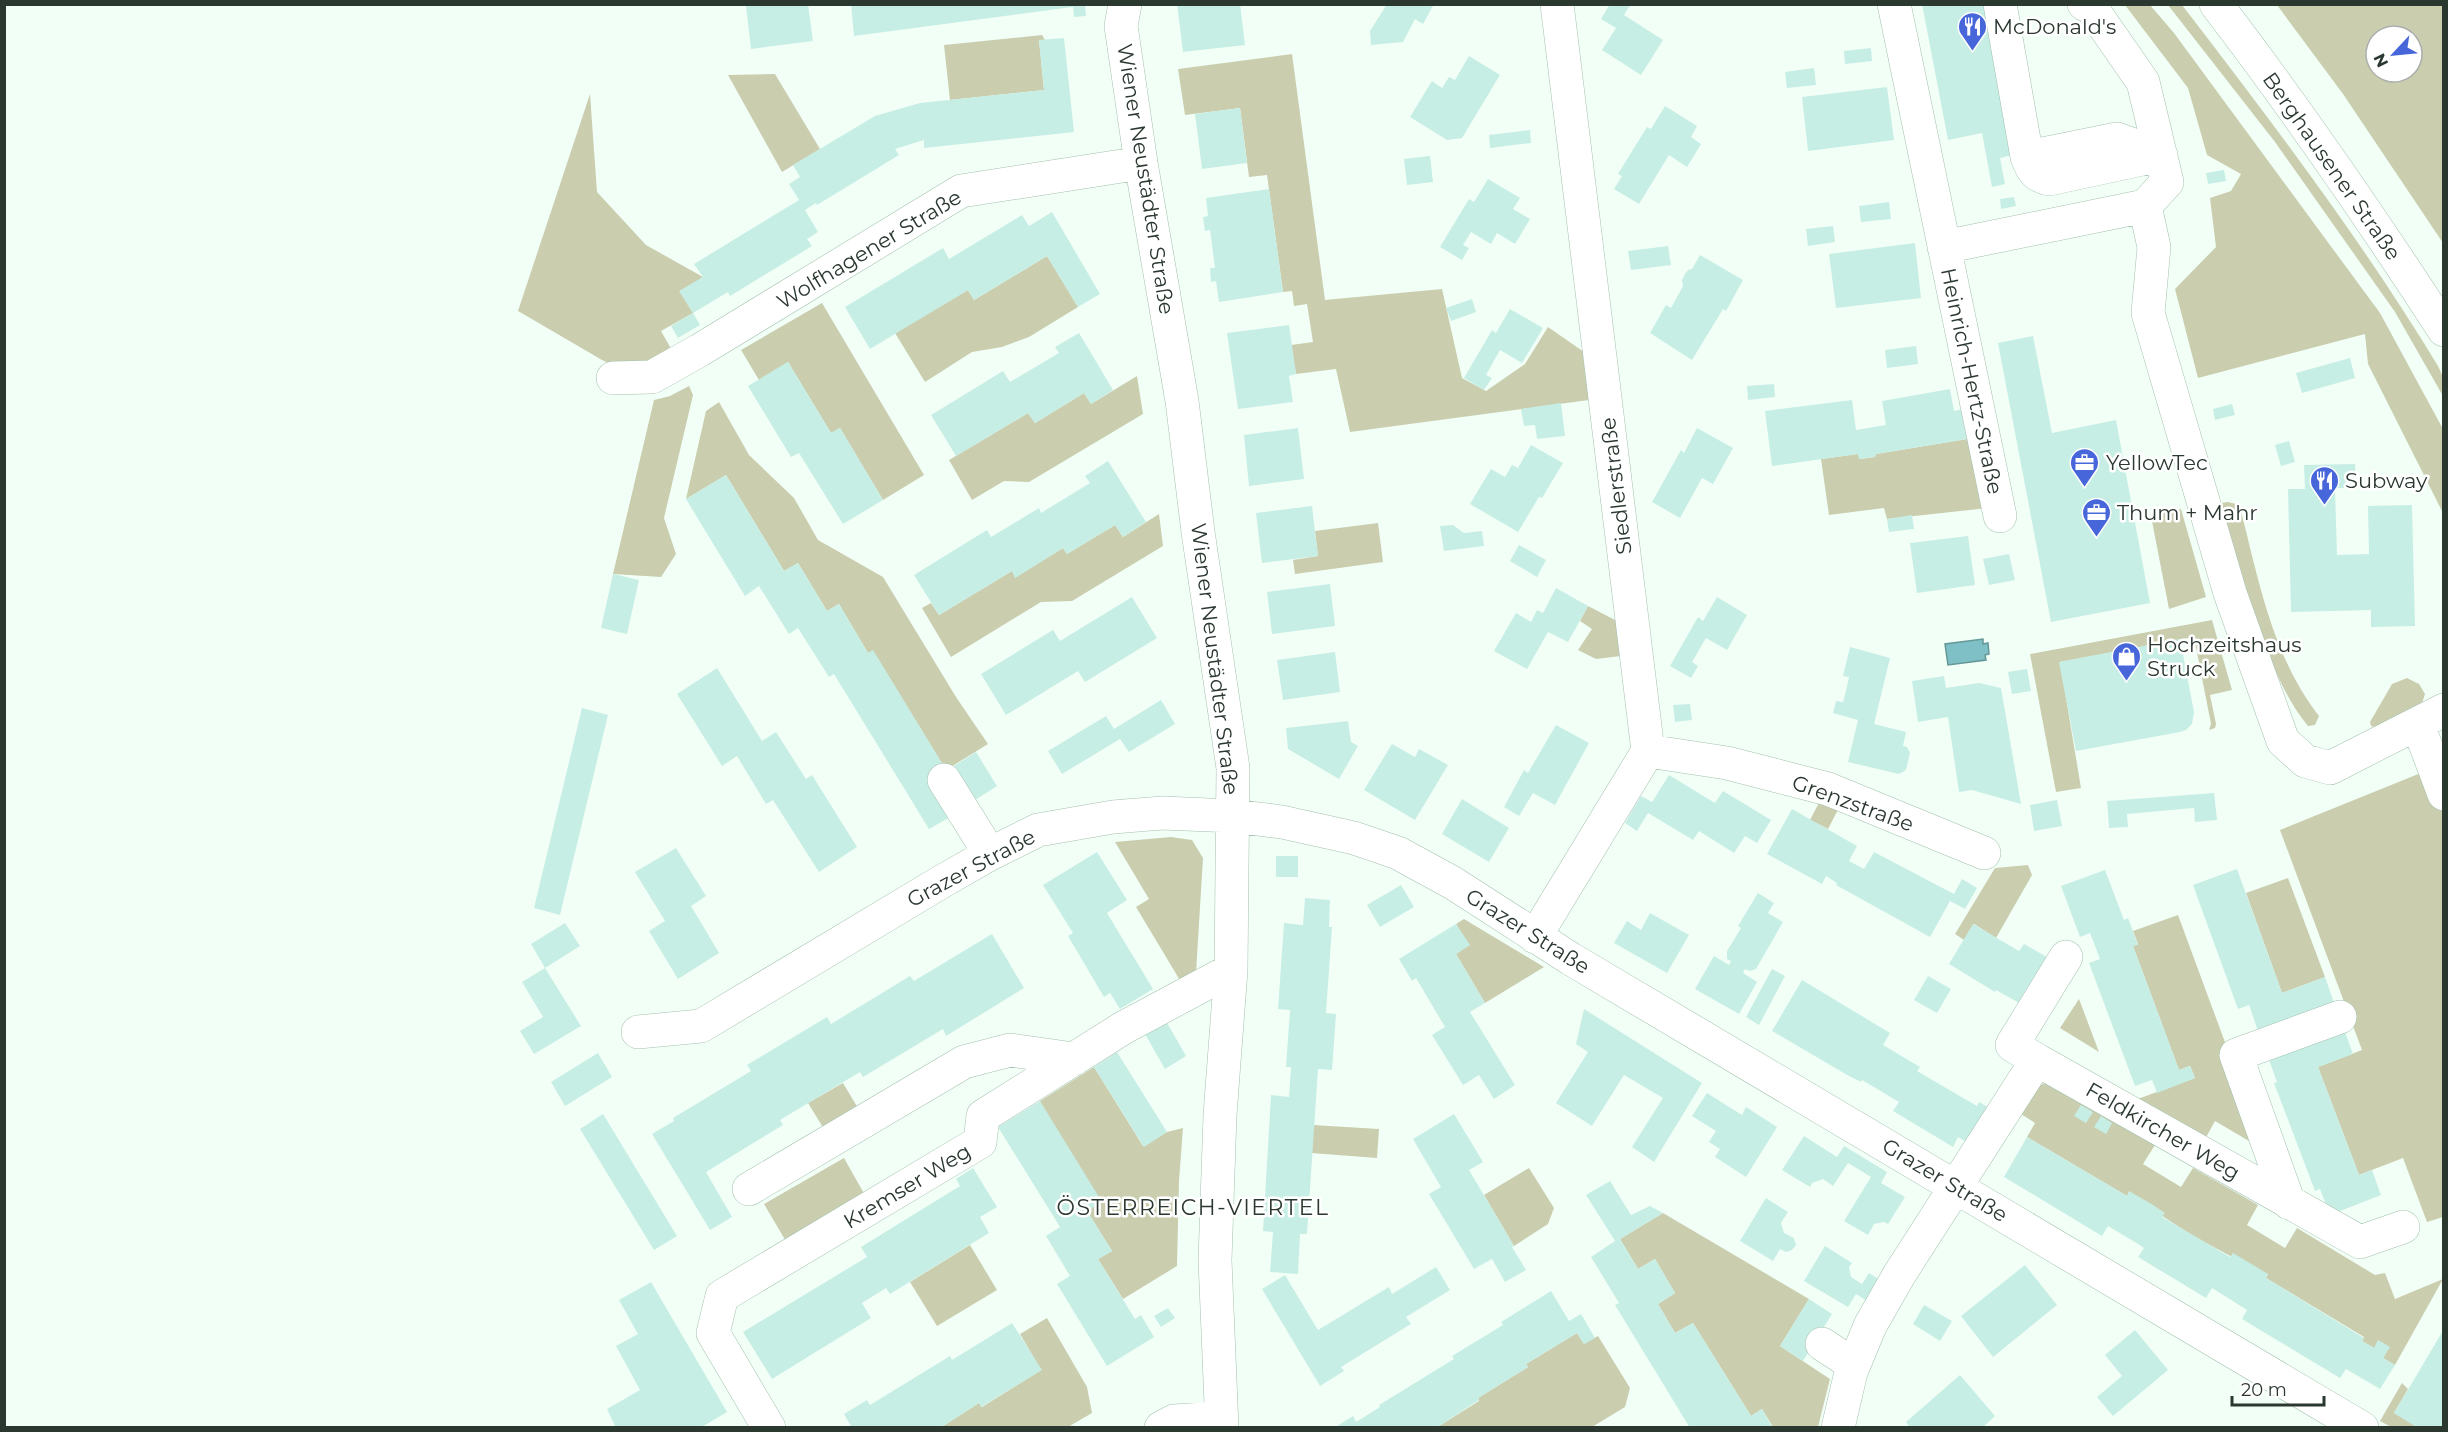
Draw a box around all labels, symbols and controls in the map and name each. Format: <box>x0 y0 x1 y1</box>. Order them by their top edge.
restaurant icon: McDonald's <box>1956 10 1988 52</box>
place label: McDonald's <box>1993 14 2116 39</box>
north arrow <box>2364 24 2424 84</box>
street label: Wiener Neustädter Straße <box>1112 42 1180 316</box>
text: N <box>2370 50 2392 70</box>
street label: Berghausener Straße <box>2258 67 2406 265</box>
street label: Wolfhagener Straße <box>772 184 966 314</box>
street label: Heinrich-Hertz-Straße <box>1936 266 2008 496</box>
street label: Siedlerstraße <box>1595 416 1637 556</box>
office icon: YellowTec <box>2069 446 2101 488</box>
place label: YellowTec <box>2106 450 2208 475</box>
restaurant icon: Subway <box>2308 464 2340 506</box>
place label: Subway <box>2345 468 2428 493</box>
office icon: Thum + Mahr <box>2080 496 2112 538</box>
place label: Thum + Mahr <box>2117 500 2258 525</box>
street label: Wiener Neustädter Straße <box>1186 522 1244 796</box>
place label: Hochzeitshaus Struck <box>2147 632 2302 681</box>
shop icon: Hochzeitshaus Struck <box>2110 640 2142 682</box>
street label: Grenzstraße <box>1789 769 1917 837</box>
street label: Grazer Straße <box>903 824 1039 912</box>
street label: Grazer Straße <box>1461 883 1595 979</box>
street label: Feldkircher Weg <box>2082 1077 2244 1185</box>
street label: Grazer Straße <box>1878 1133 2012 1227</box>
street label: Kremser Weg <box>839 1138 975 1234</box>
district label: ÖSTERREICH-VIERTEL <box>1056 1194 1330 1221</box>
scale bar <box>2232 1369 2324 1407</box>
text: 20 m <box>2241 1379 2287 1401</box>

